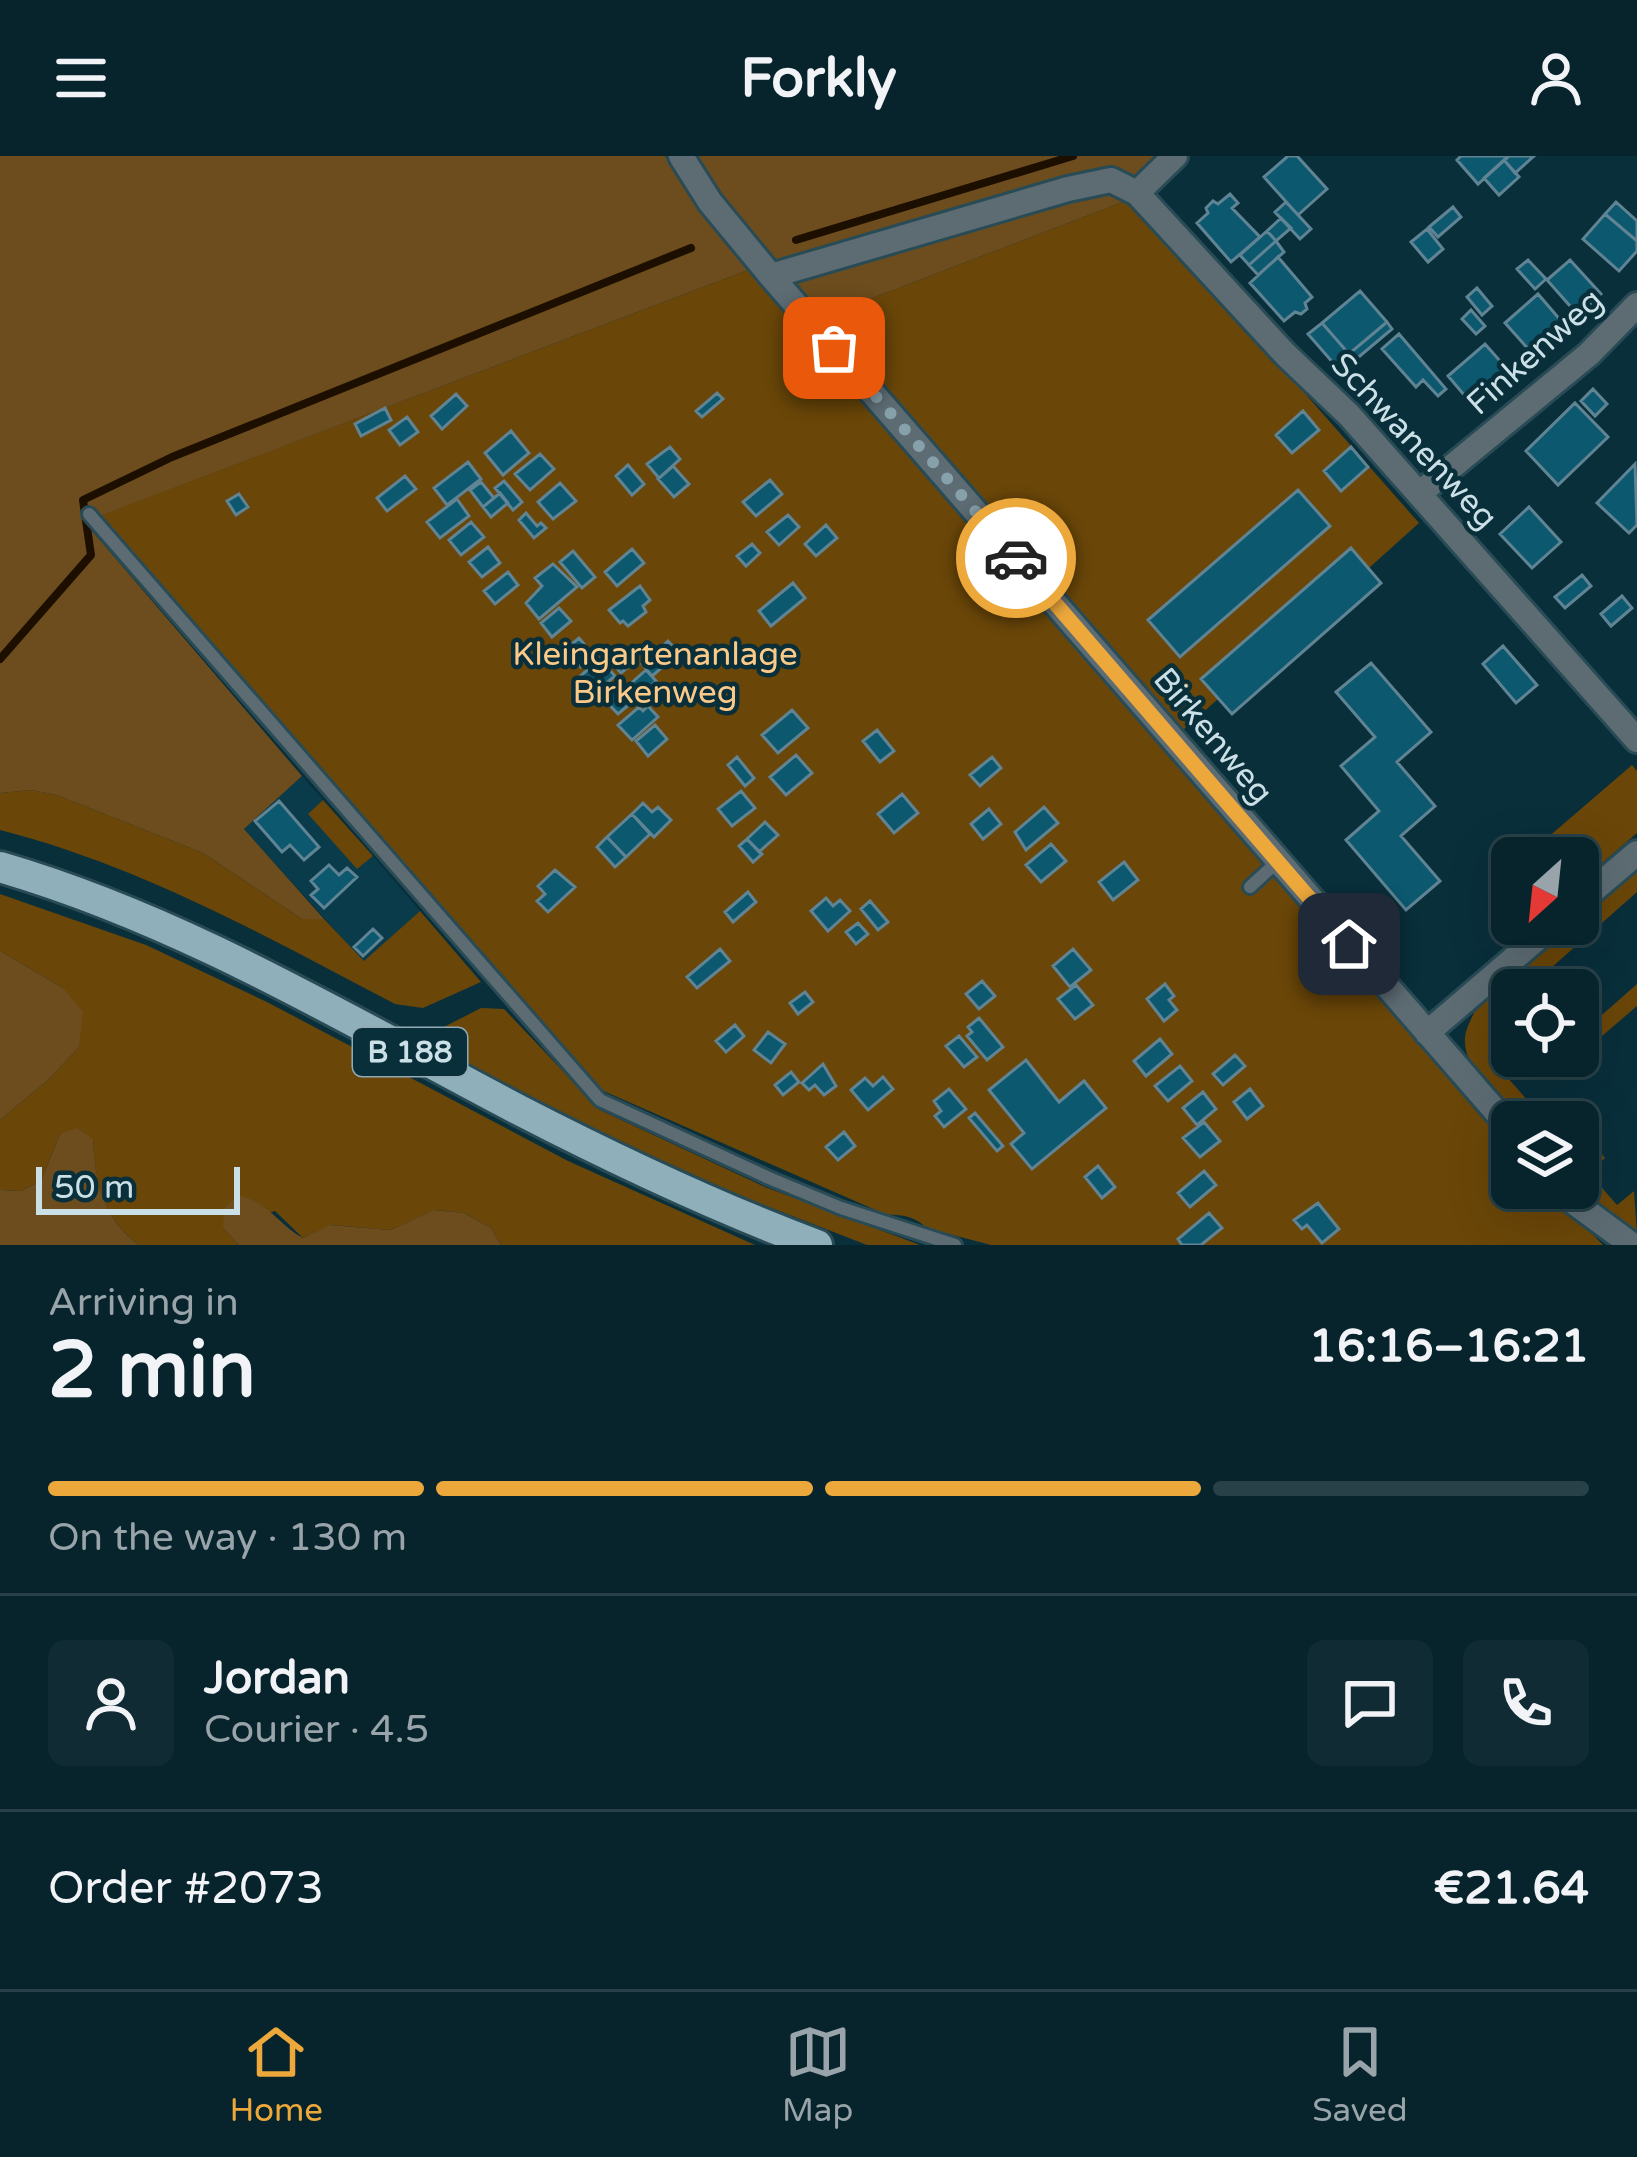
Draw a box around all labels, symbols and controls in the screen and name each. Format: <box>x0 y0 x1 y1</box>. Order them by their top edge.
icon: menu <box>48 45 114 111</box>
icon: person <box>1523 45 1589 111</box>
text: Forkly <box>740 46 897 111</box>
street label: Finkenweg <box>1459 281 1611 423</box>
pin <box>783 297 885 399</box>
icon: bag <box>801 315 867 381</box>
street label: Schwanenweg <box>1323 345 1505 537</box>
courier <box>956 498 1076 618</box>
icon: car <box>983 525 1049 591</box>
park label: Kleingartenanlage Birkenweg <box>512 635 798 712</box>
street label: Birkenweg <box>1145 660 1281 812</box>
north arrow <box>1491 837 1599 945</box>
map controls <box>1491 837 1599 1209</box>
pin <box>1298 893 1400 995</box>
icon: home <box>1316 911 1382 977</box>
button: locate <box>1491 969 1599 1077</box>
road number: B 188 <box>353 1028 467 1076</box>
button: layers <box>1491 1101 1599 1209</box>
scale bar <box>36 1161 240 1214</box>
text: 50 m <box>54 1168 134 1207</box>
text: Arriving in <box>48 1279 239 1326</box>
text: 16:16–16:21 <box>1309 1320 1589 1374</box>
text: 2 min <box>48 1324 256 1418</box>
text: On the way · 130 m <box>48 1514 407 1561</box>
button: person <box>48 1640 174 1766</box>
button: chat <box>1307 1640 1433 1766</box>
button: phone <box>1463 1640 1589 1766</box>
text: Jordan <box>204 1652 350 1706</box>
text: Courier · 4.5 <box>204 1706 429 1753</box>
text: Order #2073 <box>48 1862 324 1916</box>
text: €21.64 <box>1434 1862 1589 1916</box>
tab: Home <box>229 2019 323 2130</box>
tab: Map <box>782 2019 853 2130</box>
tab: Saved <box>1312 2019 1408 2130</box>

